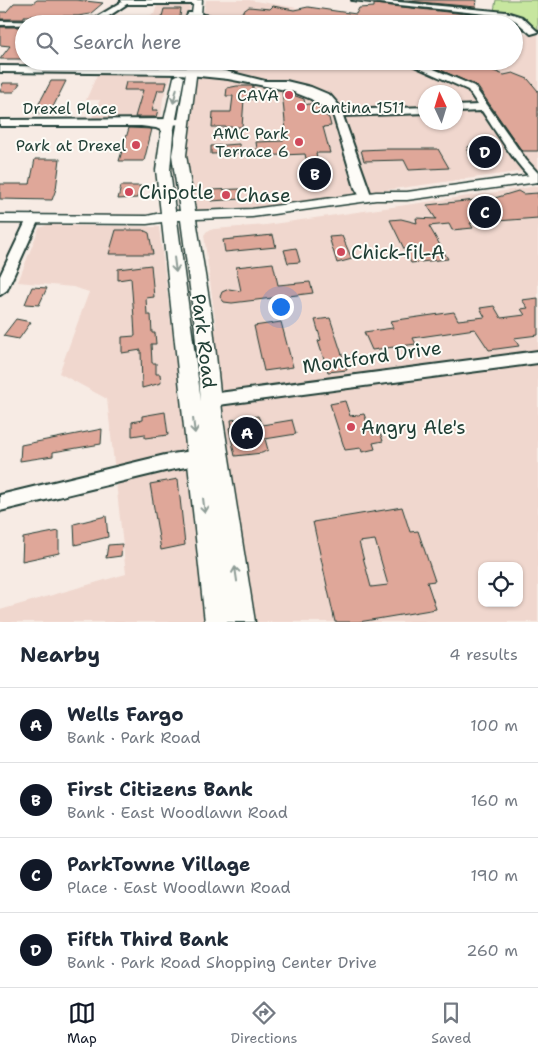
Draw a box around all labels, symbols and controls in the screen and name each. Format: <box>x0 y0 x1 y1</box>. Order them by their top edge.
search box <box>15 15 523 70</box>
icon: search <box>33 29 61 57</box>
text: Search here <box>73 30 182 55</box>
place label: CAVA <box>237 85 279 106</box>
north arrow <box>418 85 463 130</box>
one-way arrow <box>169 88 179 104</box>
marker: CAVA <box>283 89 295 101</box>
place label: Cantina 1511 <box>311 97 405 118</box>
street label: Drexel Place <box>23 98 117 119</box>
marker: Cantina 1511 <box>295 101 307 113</box>
place label: AMC Park Terrace 6 <box>213 123 289 162</box>
pin: D <box>469 133 501 171</box>
place label: Park at Drexel <box>16 135 126 156</box>
marker: AMC Park Terrace 6 <box>293 136 305 148</box>
marker: Park at Drexel <box>130 139 142 151</box>
pin: B <box>299 155 331 193</box>
place label: Chipotle <box>139 180 214 205</box>
place label: Chase <box>236 183 291 208</box>
marker: Chipotle <box>123 186 135 198</box>
marker: Chase <box>220 189 232 201</box>
pin: C <box>469 193 501 231</box>
place label: Chick-fil-A <box>351 240 445 265</box>
marker: Chick-fil-A <box>335 246 347 258</box>
one-way arrow <box>170 256 180 272</box>
street label: Park Road <box>186 292 222 390</box>
your location <box>268 294 294 320</box>
street label: Montford Drive <box>301 335 443 379</box>
pin: A <box>231 414 263 452</box>
place label: Angry Ale's <box>361 415 466 440</box>
one-way arrow <box>189 418 199 434</box>
marker: Angry Ale's <box>345 421 357 433</box>
one-way arrow <box>199 497 209 513</box>
map controls <box>478 562 523 607</box>
button: locate <box>478 562 523 607</box>
one-way arrow <box>231 566 241 582</box>
text: Nearby <box>20 641 100 669</box>
text: 4 results <box>449 644 518 665</box>
text: Wells Fargo <box>67 702 184 727</box>
text: A <box>30 715 42 736</box>
text: 100 m <box>470 715 518 736</box>
text: Bank · Park Road <box>67 727 201 748</box>
text: First Citizens Bank <box>67 777 253 802</box>
text: B <box>31 790 41 811</box>
text: 160 m <box>471 790 518 811</box>
text: Bank · East Woodlawn Road <box>67 802 288 823</box>
text: ParkTowne Village <box>67 852 250 877</box>
text: C <box>31 865 41 886</box>
text: 190 m <box>471 865 518 886</box>
text: Place · East Woodlawn Road <box>67 877 291 898</box>
text: Fifth Third Bank <box>67 927 229 952</box>
text: D <box>30 940 42 961</box>
text: 260 m <box>466 940 518 961</box>
text: Bank · Park Road Shopping Center Drive <box>67 952 377 973</box>
tab: Map <box>67 999 97 1047</box>
tab: Directions <box>231 999 297 1047</box>
tab: Saved <box>431 999 471 1047</box>

